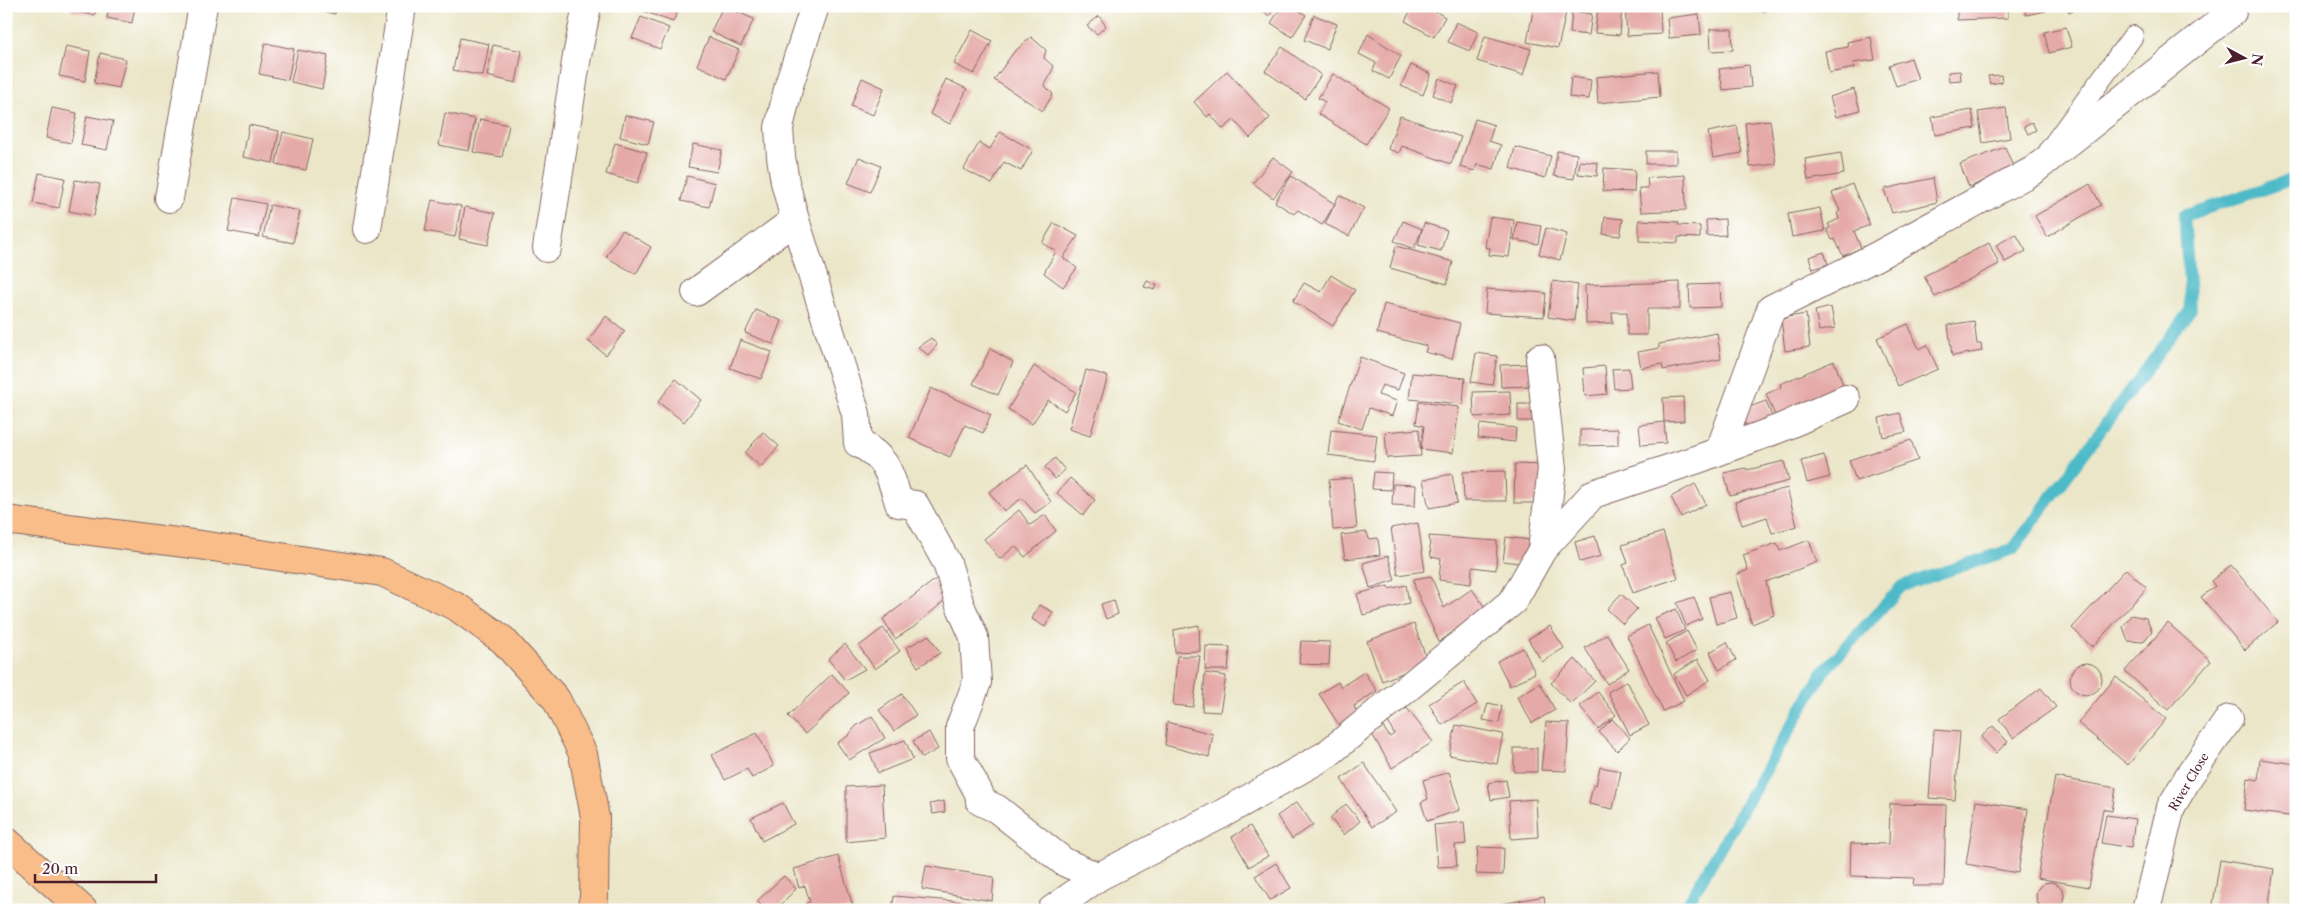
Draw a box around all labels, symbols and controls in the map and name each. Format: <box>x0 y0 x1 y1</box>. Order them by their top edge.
north arrow <box>2220 32 2270 82</box>
text: N <box>2247 52 2267 67</box>
street label: River Close <box>2165 750 2212 814</box>
scale bar <box>35 851 156 883</box>
text: 20 m <box>42 859 78 878</box>

